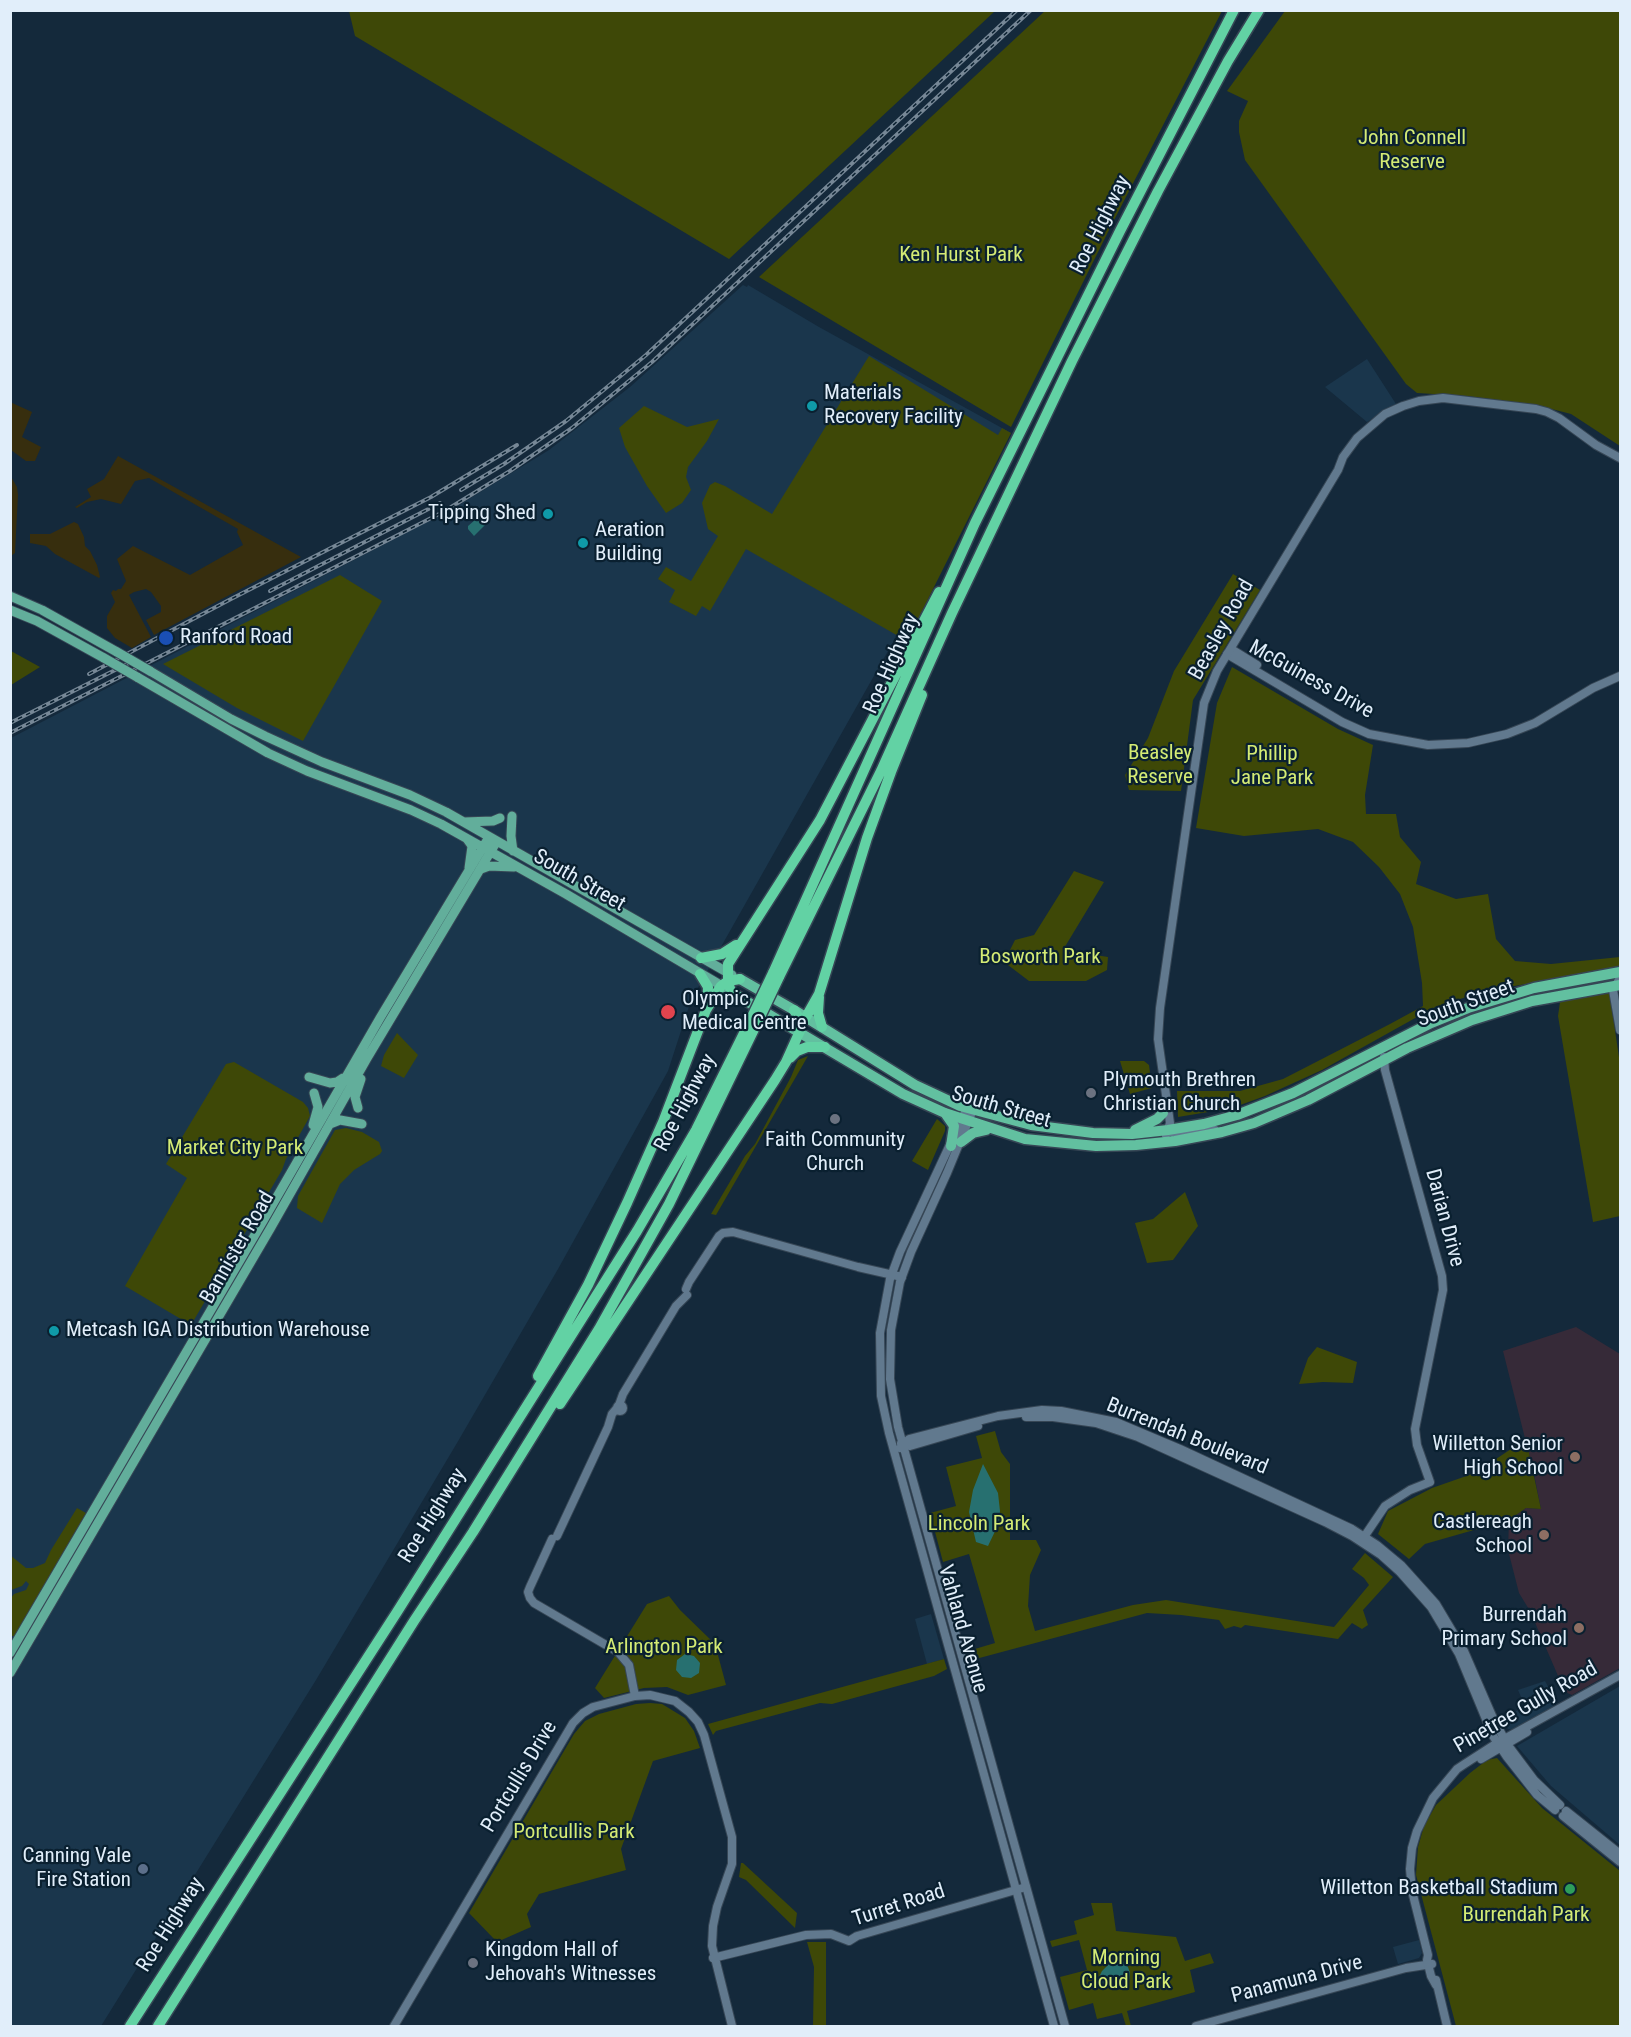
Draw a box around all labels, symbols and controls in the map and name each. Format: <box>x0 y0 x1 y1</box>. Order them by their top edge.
park label: John Connell Reserve <box>1358 126 1466 176</box>
street label: Roe Highway <box>1065 172 1137 278</box>
park label: Ken Hurst Park <box>899 243 1023 269</box>
place label: Materials Recovery Facility <box>824 381 963 431</box>
marker: Materials Recovery Facility <box>805 399 819 413</box>
place label: Tipping Shed <box>428 501 536 527</box>
marker: Tipping Shed <box>541 507 555 521</box>
place label: Aeration Building <box>595 518 665 568</box>
marker: Aeration Building <box>576 536 590 550</box>
street label: Beasley Road <box>1184 575 1260 685</box>
street label: Roe Highway <box>859 610 925 718</box>
place label: Ranford Road <box>180 625 292 651</box>
marker: Ranford Road <box>157 629 175 647</box>
street label: McGuiness Drive <box>1244 635 1378 725</box>
park label: Beasley Reserve <box>1127 741 1193 791</box>
park label: Phillip Jane Park <box>1231 742 1313 792</box>
street label: South Street <box>529 845 629 917</box>
park label: Bosworth Park <box>979 945 1101 971</box>
street label: South Street <box>1414 975 1518 1033</box>
place label: Olympic Medical Centre <box>682 987 807 1037</box>
marker: Olympic Medical Centre <box>659 1003 677 1021</box>
street label: Roe Highway <box>650 1050 722 1156</box>
place label: Plymouth Brethren Christian Church <box>1103 1068 1256 1118</box>
street label: South Street <box>949 1082 1053 1134</box>
marker: Plymouth Brethren Christian Church <box>1084 1086 1098 1100</box>
marker: Faith Community Church <box>828 1112 842 1126</box>
place label: Faith Community Church <box>765 1128 905 1178</box>
park label: Market City Park <box>167 1136 303 1162</box>
street label: Darian Drive <box>1419 1166 1469 1270</box>
street label: Bannister Road <box>196 1187 280 1309</box>
place label: Metcash IGA Distribution Warehouse <box>66 1318 370 1344</box>
marker: Metcash IGA Distribution Warehouse <box>47 1324 61 1338</box>
street label: Burrendah Boulevard <box>1103 1393 1271 1481</box>
place label: Willetton Senior High School <box>1432 1432 1563 1482</box>
marker: Willetton Senior High School <box>1568 1450 1582 1464</box>
street label: Roe Highway <box>394 1464 472 1568</box>
place label: Castlereagh School <box>1433 1510 1532 1560</box>
park label: Lincoln Park <box>928 1512 1030 1538</box>
marker: Castlereagh School <box>1537 1528 1551 1542</box>
street label: Vahland Avenue <box>932 1562 992 1696</box>
place label: Burrendah Primary School <box>1441 1603 1567 1653</box>
marker: Burrendah Primary School <box>1572 1621 1586 1635</box>
park label: Arlington Park <box>605 1635 723 1661</box>
street label: Pinetree Gully Road <box>1450 1657 1602 1759</box>
street label: Portcullis Drive <box>477 1717 563 1837</box>
park label: Portcullis Park <box>513 1820 635 1846</box>
place label: Canning Vale Fire Station <box>23 1844 131 1894</box>
marker: Canning Vale Fire Station <box>136 1862 150 1876</box>
street label: Roe Highway <box>132 1873 210 1977</box>
place label: Willetton Basketball Stadium <box>1320 1876 1558 1902</box>
street label: Turret Road <box>850 1879 948 1933</box>
marker: Willetton Basketball Stadium <box>1563 1882 1577 1896</box>
park label: Burrendah Park <box>1462 1903 1590 1929</box>
place label: Kingdom Hall of Jehovah's Witnesses <box>485 1938 656 1988</box>
park label: Morning Cloud Park <box>1081 1946 1171 1996</box>
street label: Panamuna Drive <box>1229 1950 1365 2010</box>
marker: Kingdom Hall of Jehovah's Witnesses <box>466 1956 480 1970</box>

